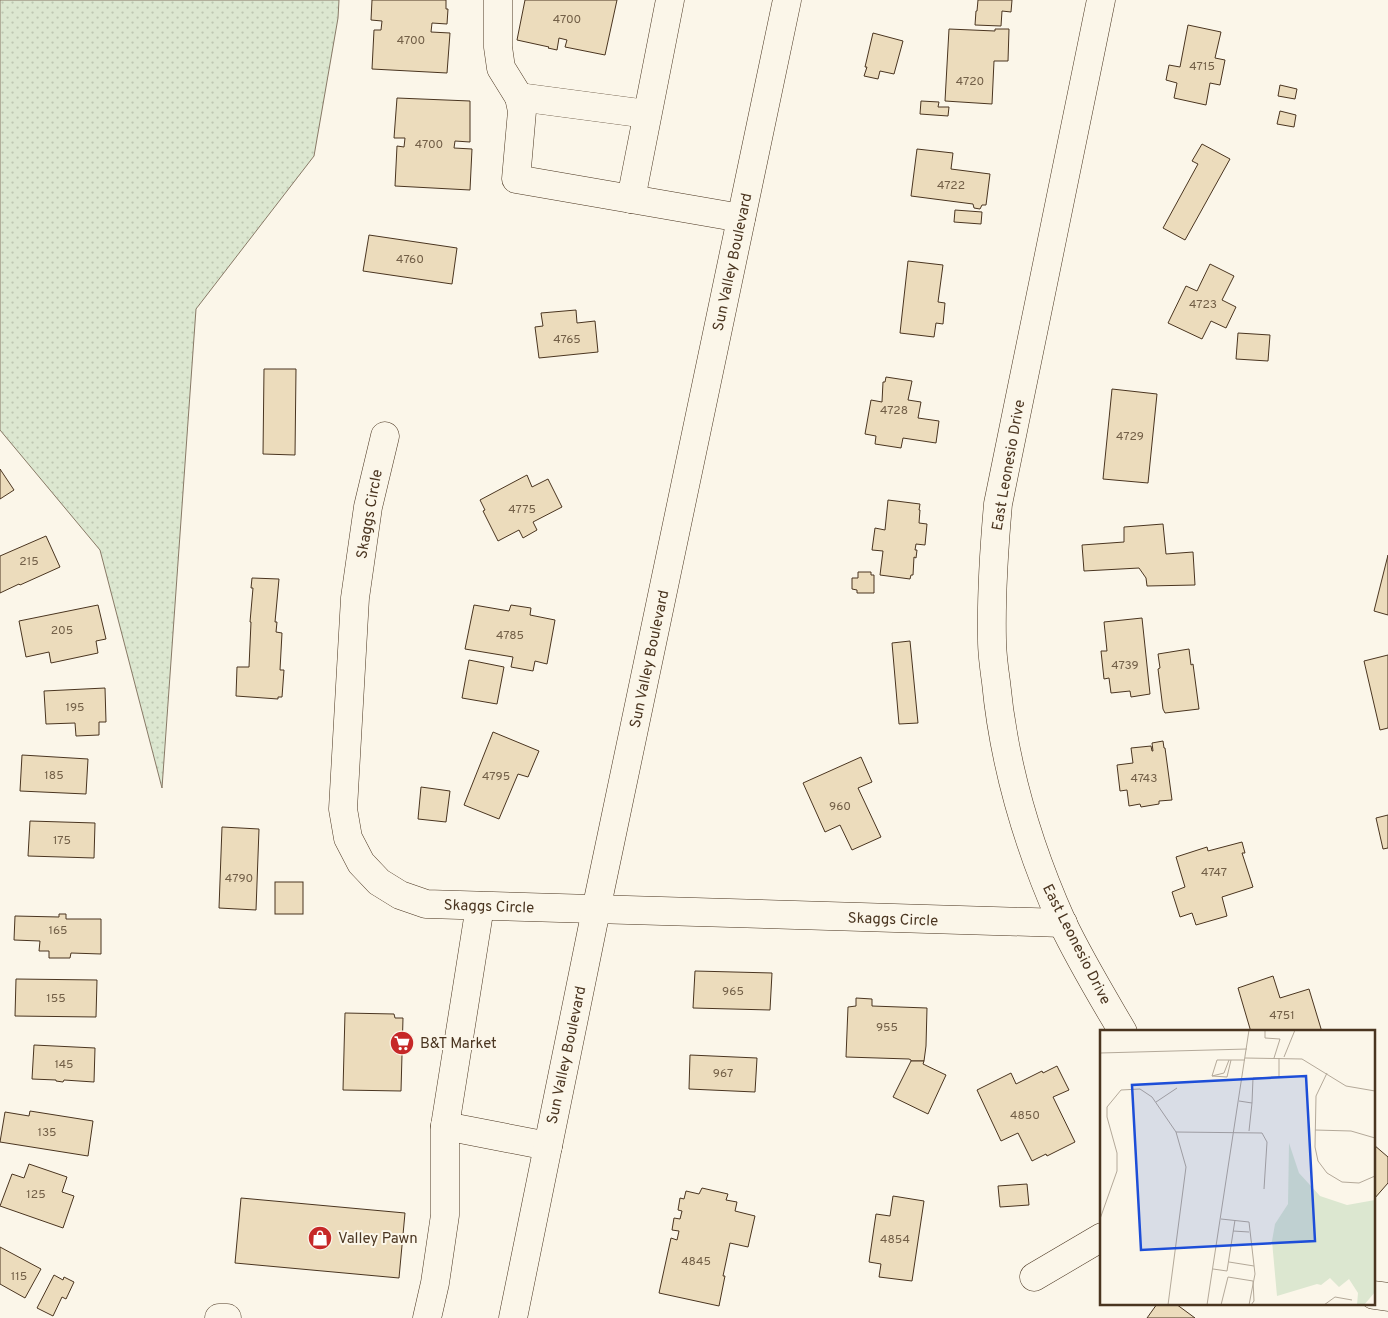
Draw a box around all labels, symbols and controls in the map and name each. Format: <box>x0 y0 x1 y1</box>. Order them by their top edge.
house number: 4700 <box>553 12 581 28</box>
house number: 4700 <box>397 33 425 49</box>
house number: 4715 <box>1189 59 1215 75</box>
house number: 4720 <box>956 74 984 90</box>
house number: 4700 <box>415 137 443 153</box>
house number: 4722 <box>937 178 965 194</box>
street label: Sun Valley Boulevard <box>710 192 757 333</box>
house number: 4760 <box>396 252 424 268</box>
house number: 4723 <box>1189 297 1217 313</box>
house number: 4765 <box>553 332 581 348</box>
street label: East Leonesio Drive <box>989 398 1030 532</box>
house number: 4728 <box>880 403 908 419</box>
house number: 4729 <box>1116 429 1144 445</box>
street label: Skaggs Circle <box>353 468 388 560</box>
house number: 4775 <box>508 502 536 518</box>
house number: 215 <box>19 554 39 570</box>
street label: Sun Valley Boulevard <box>627 589 674 730</box>
house number: 205 <box>51 623 73 639</box>
house number: 4785 <box>496 628 524 644</box>
house number: 4739 <box>1111 658 1139 674</box>
house number: 195 <box>65 700 85 716</box>
house number: 185 <box>44 768 64 784</box>
house number: 4795 <box>482 769 510 785</box>
house number: 4743 <box>1130 771 1158 787</box>
house number: 960 <box>829 799 851 815</box>
house number: 175 <box>53 833 71 849</box>
house number: 4747 <box>1201 865 1227 881</box>
house number: 4790 <box>225 871 253 887</box>
street label: East Leonesio Drive <box>1037 881 1114 1008</box>
street label: Skaggs Circle <box>443 896 535 919</box>
street label: Skaggs Circle <box>847 909 939 932</box>
house number: 165 <box>48 923 68 939</box>
house number: 965 <box>722 984 744 1000</box>
street label: Sun Valley Boulevard <box>544 985 591 1126</box>
house number: 155 <box>46 991 66 1007</box>
house number: 4751 <box>1269 1008 1295 1024</box>
house number: 955 <box>876 1020 898 1036</box>
supermarket icon: B&T Market <box>389 1030 415 1056</box>
inset map <box>1100 1030 1376 1306</box>
place label: B&T Market <box>420 1035 497 1054</box>
house number: 145 <box>54 1057 74 1073</box>
house number: 967 <box>713 1066 733 1082</box>
house number: 4850 <box>1010 1108 1040 1124</box>
house number: 135 <box>37 1125 57 1141</box>
house number: 125 <box>26 1187 46 1203</box>
shop icon: Valley Pawn <box>307 1225 333 1251</box>
place label: Valley Pawn <box>338 1230 418 1249</box>
house number: 4854 <box>880 1232 910 1248</box>
house number: 4845 <box>681 1254 711 1270</box>
house number: 115 <box>11 1269 27 1285</box>

